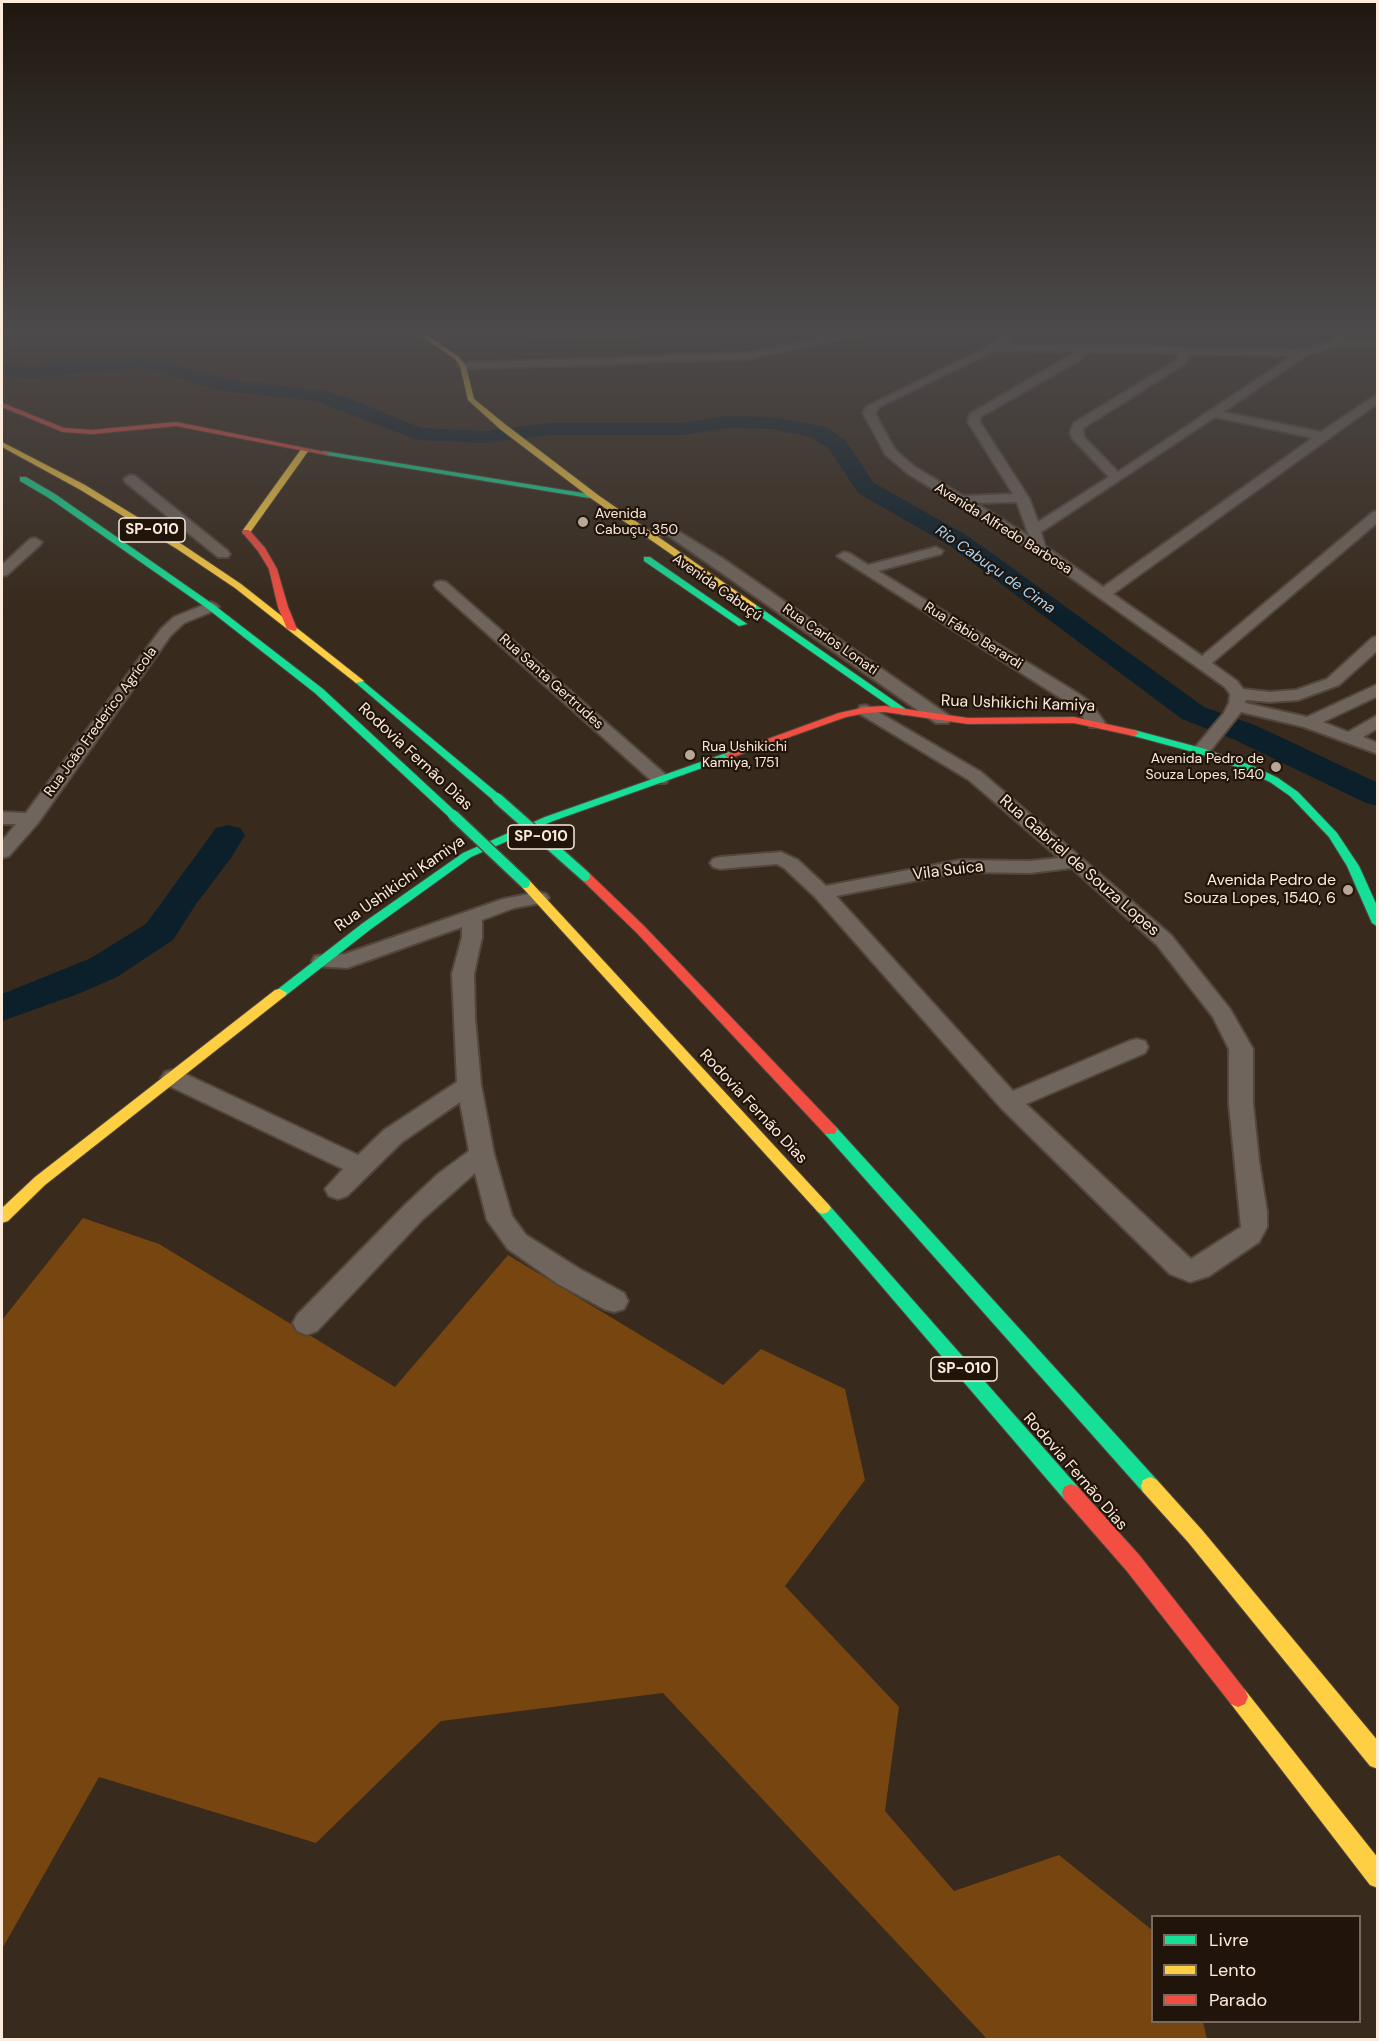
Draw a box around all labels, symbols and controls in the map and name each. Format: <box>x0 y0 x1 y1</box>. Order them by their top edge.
street label: Avenida Alfredo Barbosa <box>931 480 1075 578</box>
place label: Avenida Cabuçu, 350 <box>595 506 678 538</box>
marker: Avenida Cabuçu, 350 <box>576 515 590 529</box>
road number: SP-010 <box>119 518 185 542</box>
water label: Rio Cabuçu de Cima <box>932 522 1058 618</box>
street label: Avenida Cabuçú <box>669 551 765 625</box>
street label: Rua Fábio Berardi <box>921 599 1025 673</box>
street label: Rua Carlos Lonati <box>779 601 881 679</box>
street label: Rua Santa Gertrudes <box>495 631 607 733</box>
street label: Rua João Frederico Agrícola <box>41 644 161 800</box>
street label: Rua Ushikichi Kamiya <box>940 692 1096 716</box>
street label: Rodovia Fernão Dias <box>354 699 476 815</box>
place label: Rua Ushikichi Kamiya, 1751 <box>702 739 787 772</box>
marker: Rua Ushikichi Kamiya, 1751 <box>683 748 697 762</box>
place label: Avenida Pedro de Souza Lopes, 1540 <box>1145 751 1264 784</box>
marker: Avenida Pedro de Souza Lopes, 1540 <box>1269 760 1283 774</box>
street label: Rua Gabriel de Souza Lopes <box>995 791 1163 941</box>
road number: SP-010 <box>508 825 574 849</box>
street label: Rua Ushikichi Kamiya <box>331 832 469 936</box>
street label: Vila Suica <box>911 857 985 885</box>
place label: Avenida Pedro de Souza Lopes, 1540, 6 <box>1184 871 1336 909</box>
marker: Avenida Pedro de Souza Lopes, 1540, 6 <box>1341 883 1355 897</box>
street label: Rodovia Fernão Dias <box>695 1046 811 1168</box>
road number: SP-010 <box>931 1357 997 1381</box>
street label: Rodovia Fernão Dias <box>1019 1409 1131 1535</box>
legend <box>1151 1915 1361 2023</box>
text: Livre <box>1209 1928 1249 1952</box>
text: Lento <box>1209 1958 1256 1982</box>
text: Parado <box>1209 1988 1267 2012</box>

